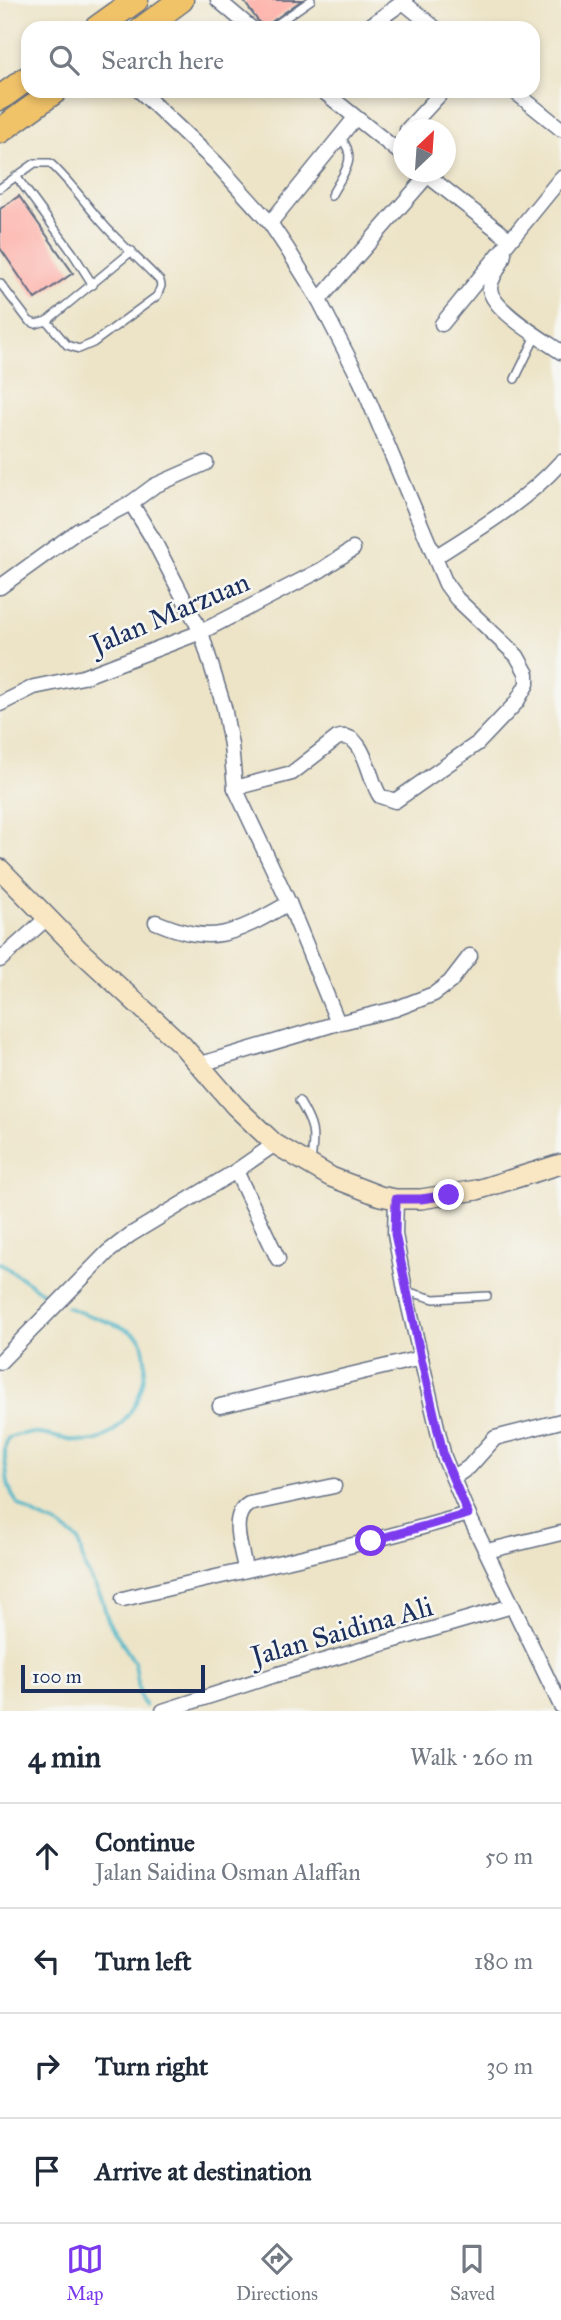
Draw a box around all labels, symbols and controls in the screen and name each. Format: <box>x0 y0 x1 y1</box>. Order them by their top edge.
search box <box>21 21 540 98</box>
icon: search <box>45 41 83 79</box>
text: Search here <box>101 44 224 76</box>
north arrow <box>393 119 456 182</box>
street label: Jalan Marzuan <box>83 564 255 663</box>
route end <box>433 1179 464 1210</box>
route start <box>355 1525 386 1556</box>
street label: Jalan Saidina Ali <box>244 1588 437 1674</box>
scale bar <box>21 1662 205 1694</box>
text: 100 m <box>32 1665 82 1688</box>
text: 4 min <box>28 1739 101 1775</box>
text: Walk · 260 m <box>410 1743 533 1771</box>
text: Continue <box>95 1826 195 1858</box>
icon: ahead <box>28 1837 66 1875</box>
text: 50 m <box>485 1842 533 1870</box>
text: Jalan Saidina Osman Alaffan <box>95 1858 361 1886</box>
icon: left <box>28 1942 66 1980</box>
text: Turn left <box>95 1945 191 1977</box>
text: 180 m <box>474 1947 533 1975</box>
icon: right <box>28 2047 66 2085</box>
text: Turn right <box>95 2050 208 2082</box>
text: 30 m <box>486 2052 533 2080</box>
icon: arrive <box>28 2152 66 2190</box>
text: Arrive at destination <box>95 2155 312 2187</box>
tab: Map <box>66 2240 104 2305</box>
tab: Directions <box>236 2240 318 2305</box>
tab: Saved <box>450 2240 495 2305</box>

